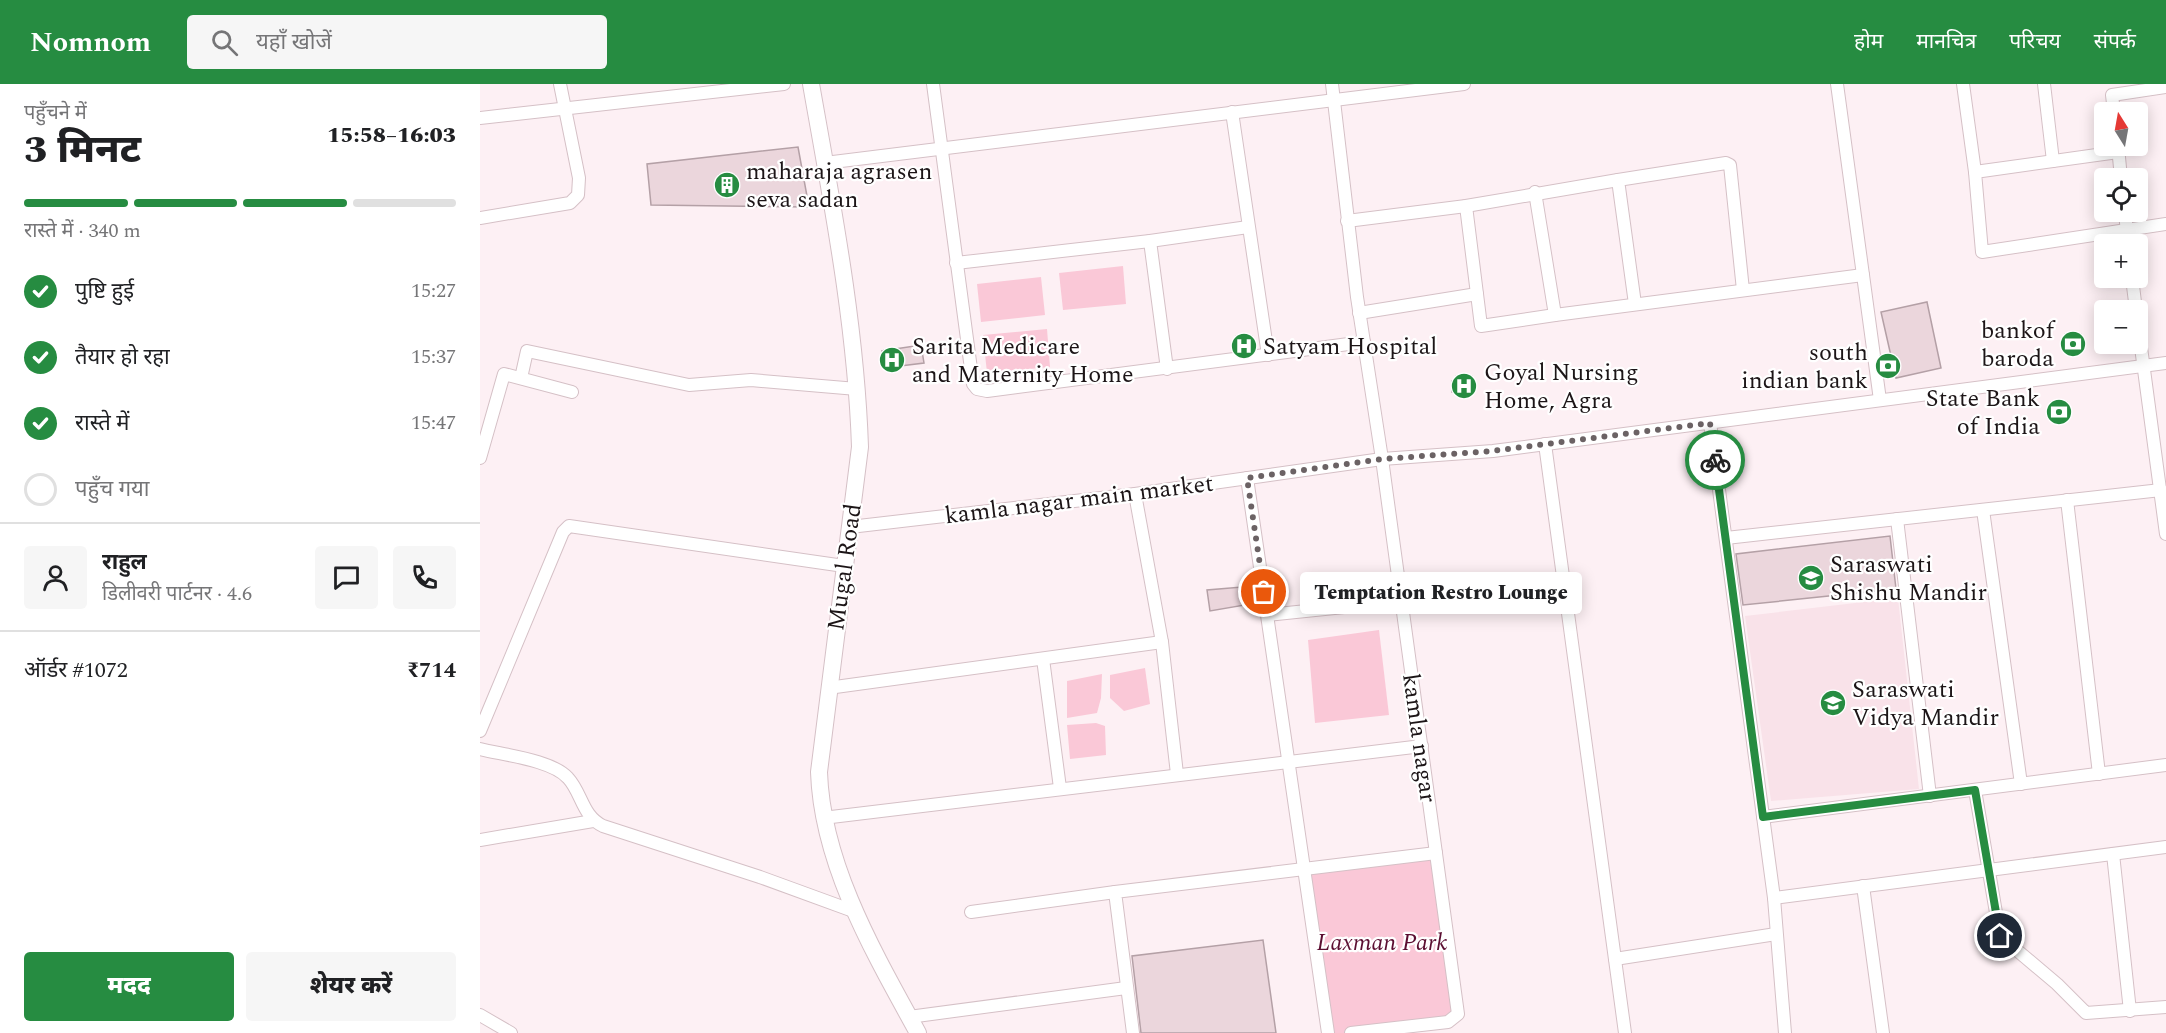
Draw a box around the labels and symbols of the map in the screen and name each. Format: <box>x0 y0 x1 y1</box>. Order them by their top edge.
north arrow <box>2094 102 2148 156</box>
place label: maharaja agrasen seva sadan <box>746 154 932 218</box>
building icon: maharaja agrasen seva sadan <box>712 170 742 200</box>
place label: bankof baroda <box>1981 313 2056 377</box>
place label: Sarita Medicare and Maternity Home <box>912 329 1134 393</box>
place label: Satyam Hospital <box>1263 329 1437 365</box>
bank icon: bankof baroda <box>2058 329 2088 359</box>
hospital icon: Satyam Hospital <box>1229 331 1259 361</box>
place label: south indian bank <box>1741 335 1868 399</box>
hospital icon: Sarita Medicare and Maternity Home <box>877 345 907 375</box>
bank icon: south indian bank <box>1873 351 1903 381</box>
place label: Goyal Nursing Home, Agra <box>1484 355 1639 419</box>
hospital icon: Goyal Nursing Home, Agra <box>1449 371 1479 401</box>
place label: State Bank of India <box>1926 381 2040 445</box>
bank icon: State Bank of India <box>2044 397 2074 427</box>
courier <box>1685 430 1745 490</box>
street label: kamla nagar main market <box>943 466 1215 534</box>
street label: Mugal Road <box>818 501 872 633</box>
place label: Saraswati Shishu Mandir <box>1830 547 1987 611</box>
school or university icon: Saraswati Shishu Mandir <box>1796 563 1826 593</box>
pin <box>1238 566 1289 617</box>
callout: Temptation Restro Lounge <box>1300 571 1582 613</box>
street label: kamla nagar <box>1392 671 1446 805</box>
place label: Saraswati Vidya Mandir <box>1852 672 1999 736</box>
school or university icon: Saraswati Vidya Mandir <box>1818 688 1848 718</box>
pin <box>1974 910 2025 961</box>
park label: Laxman Park <box>1316 925 1448 961</box>

